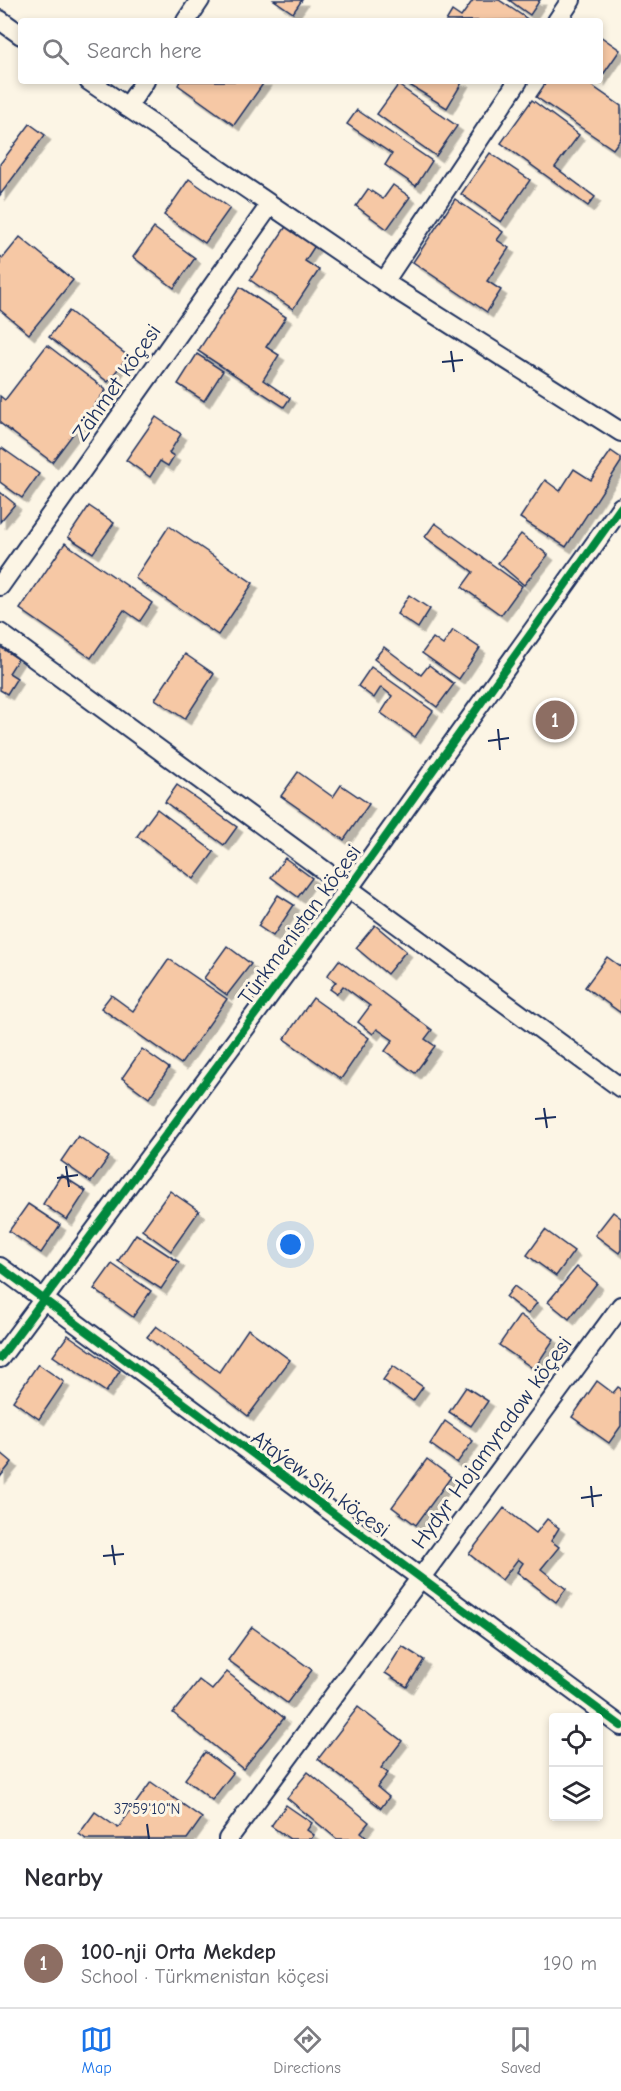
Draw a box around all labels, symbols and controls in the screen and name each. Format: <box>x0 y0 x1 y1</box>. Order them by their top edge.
search box <box>18 18 603 84</box>
icon: search <box>39 35 72 68</box>
text: Search here <box>87 38 202 64</box>
street label: Zähmet köçesi <box>67 319 167 446</box>
pin: 1 <box>536 698 574 742</box>
street label: Türkmenistan köçesi <box>233 839 367 1010</box>
your location <box>276 1230 305 1259</box>
street label: Hydyr Hojamyradow köçesi <box>406 1331 578 1554</box>
street label: Ataýew Sih köçesi <box>246 1425 395 1543</box>
map controls <box>549 1713 603 1821</box>
button: locate <box>549 1713 603 1767</box>
button: layers <box>549 1767 603 1821</box>
text: 37°59'10"N <box>114 1800 180 1818</box>
text: Nearby <box>24 1863 103 1893</box>
text: 100-nji Orta Mekdep <box>81 1939 276 1965</box>
text: 1 <box>40 1952 47 1975</box>
text: 190 m <box>543 1952 597 1975</box>
text: School · Türkmenistan köçesi <box>81 1965 329 1988</box>
tab: Map <box>80 2023 113 2077</box>
tab: Directions <box>273 2023 341 2077</box>
tab: Saved <box>501 2023 541 2077</box>

